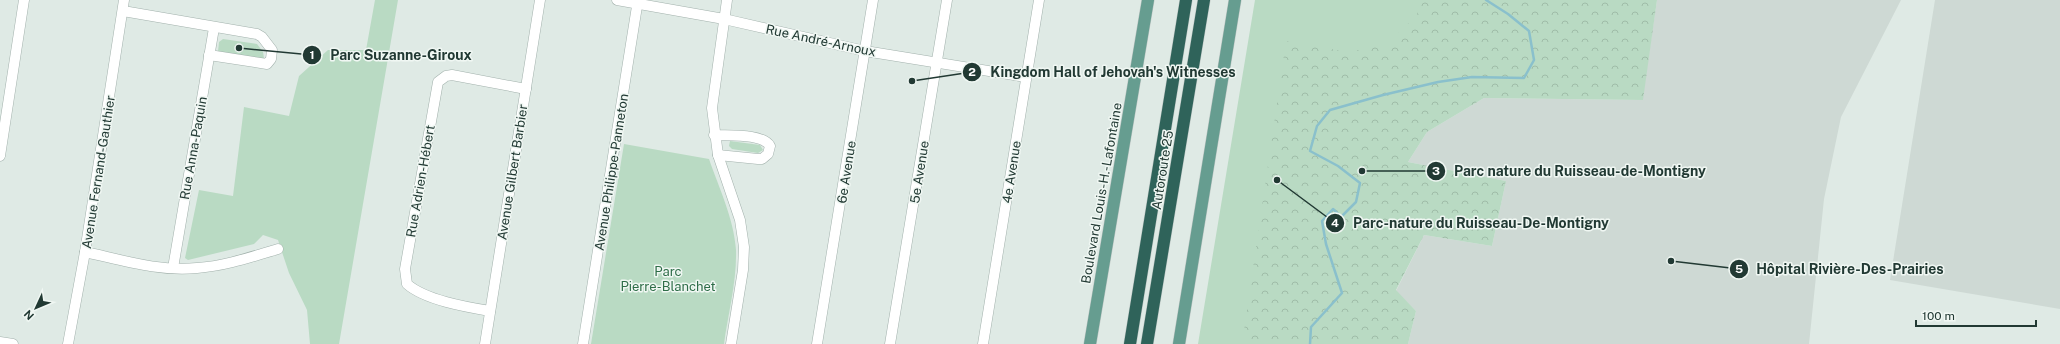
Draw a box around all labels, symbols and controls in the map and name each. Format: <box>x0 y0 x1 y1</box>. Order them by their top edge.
street label: Rue André-Arnoux <box>764 21 877 60</box>
callout: Parc Suzanne-Giroux <box>302 42 480 68</box>
text: Parc Suzanne-Giroux <box>330 47 472 63</box>
text: 1 <box>309 48 315 62</box>
callout: Kingdom Hall of Jehovah's Witnesses <box>962 59 1243 85</box>
text: Kingdom Hall of Jehovah's Witnesses <box>990 64 1236 80</box>
text: 2 <box>968 65 976 79</box>
street label: Avenue Philippe-Panneton <box>592 92 631 252</box>
street label: Avenue Fernand-Gauthier <box>79 94 118 250</box>
street label: Rue Anna-Paquin <box>177 95 210 201</box>
street label: Boulevard Louis-H.-Lafontaine <box>1078 101 1125 285</box>
street label: Avenue Gilbert Barbier <box>494 103 531 241</box>
street label: Rue Adrien-Hébert <box>403 124 438 239</box>
street label: Autoroute 25 <box>1149 129 1176 211</box>
street label: 6e Avenue <box>834 140 859 204</box>
street label: 5e Avenue <box>907 140 932 205</box>
street label: 4e Avenue <box>999 140 1024 204</box>
callout: Parc nature du Ruisseau-de-Montigny <box>1426 158 1714 184</box>
text: Parc nature du Ruisseau-de-Montigny <box>1454 163 1706 179</box>
text: 3 <box>1432 164 1440 178</box>
callout: Parc-nature du Ruisseau-De-Montigny <box>1325 210 1617 236</box>
text: Parc-nature du Ruisseau-De-Montigny <box>1353 215 1609 231</box>
text: 4 <box>1331 216 1339 230</box>
callout: Hôpital Rivière-Des-Prairies <box>1729 256 1952 282</box>
text: Hôpital Rivière-Des-Prairies <box>1756 261 1944 277</box>
text: 5 <box>1735 262 1743 276</box>
park label: Parc Pierre-Blanchet <box>620 264 716 294</box>
north arrow <box>16 288 56 328</box>
scale bar <box>1916 302 2036 328</box>
text: N <box>22 308 36 322</box>
text: 100 m <box>1922 309 1955 323</box>

